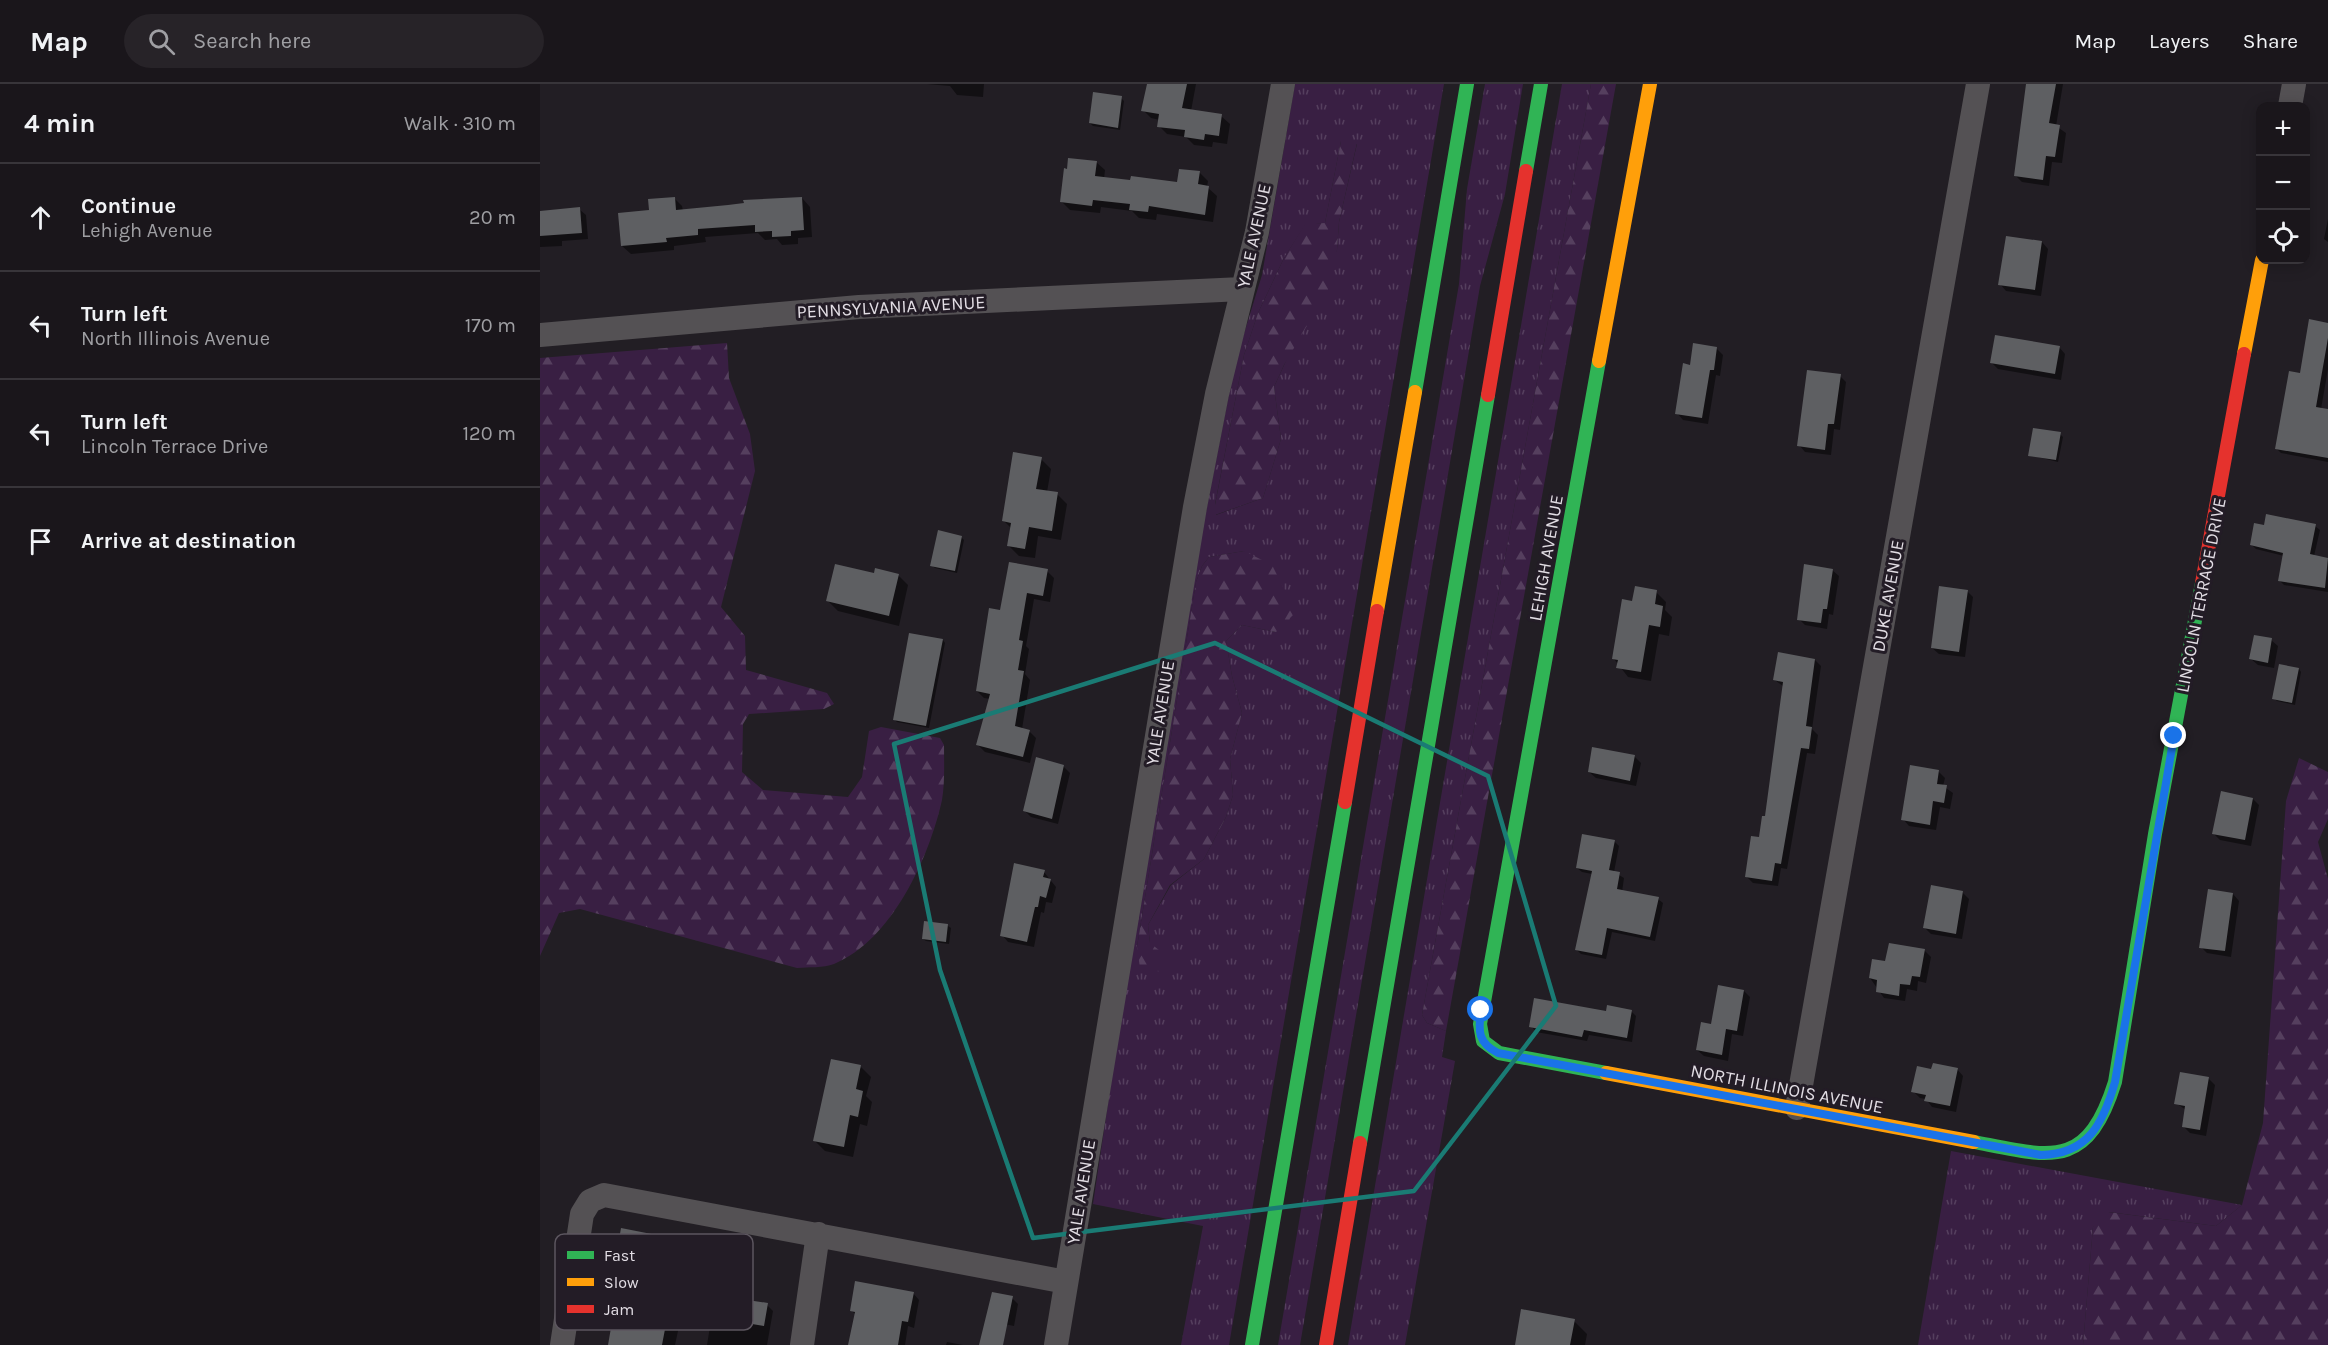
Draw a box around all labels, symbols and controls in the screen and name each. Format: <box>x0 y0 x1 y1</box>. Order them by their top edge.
search box <box>124 14 544 68</box>
text: Map <box>30 25 88 58</box>
icon: search <box>145 25 178 58</box>
text: Search here <box>193 28 311 54</box>
text: Map <box>2074 29 2116 53</box>
text: Layers <box>2149 29 2210 53</box>
text: Share <box>2243 29 2298 53</box>
map controls <box>2256 102 2310 264</box>
button: + <box>2256 102 2310 156</box>
text: 4 min <box>24 108 95 139</box>
text: Walk · 310 m <box>404 112 516 135</box>
button: − <box>2256 156 2310 210</box>
street label: YALE AVENUE <box>1232 182 1276 290</box>
text: Continue <box>81 193 176 219</box>
icon: ahead <box>24 201 57 234</box>
text: 20 m <box>469 206 516 229</box>
button: locate <box>2256 210 2310 264</box>
text: Lehigh Avenue <box>81 219 213 242</box>
street label: PENNSYLVANIA AVENUE <box>796 291 986 323</box>
text: Turn left <box>81 301 168 327</box>
icon: left <box>24 309 57 342</box>
text: 170 m <box>465 314 516 337</box>
text: North Illinois Avenue <box>81 327 270 350</box>
text: Turn left <box>81 409 168 435</box>
icon: left <box>24 417 57 450</box>
text: 120 m <box>462 422 516 445</box>
text: Lincoln Terrace Drive <box>81 435 268 458</box>
street label: LEHIGH AVENUE <box>1524 493 1568 623</box>
street label: LINCOLN TERRACE DRIVE <box>2171 495 2231 695</box>
icon: arrive <box>24 525 57 558</box>
text: Arrive at destination <box>81 528 296 554</box>
street label: DUKE AVENUE <box>1867 538 1909 654</box>
street label: YALE AVENUE <box>1141 659 1179 767</box>
route end <box>2160 722 2186 748</box>
route start <box>1467 996 1493 1022</box>
street label: NORTH ILLINOIS AVENUE <box>1689 1060 1885 1118</box>
street label: YALE AVENUE <box>1062 1138 1100 1246</box>
legend <box>555 1234 753 1330</box>
text: Fast <box>604 1246 635 1265</box>
text: Slow <box>604 1273 639 1292</box>
text: Jam <box>604 1300 634 1319</box>

